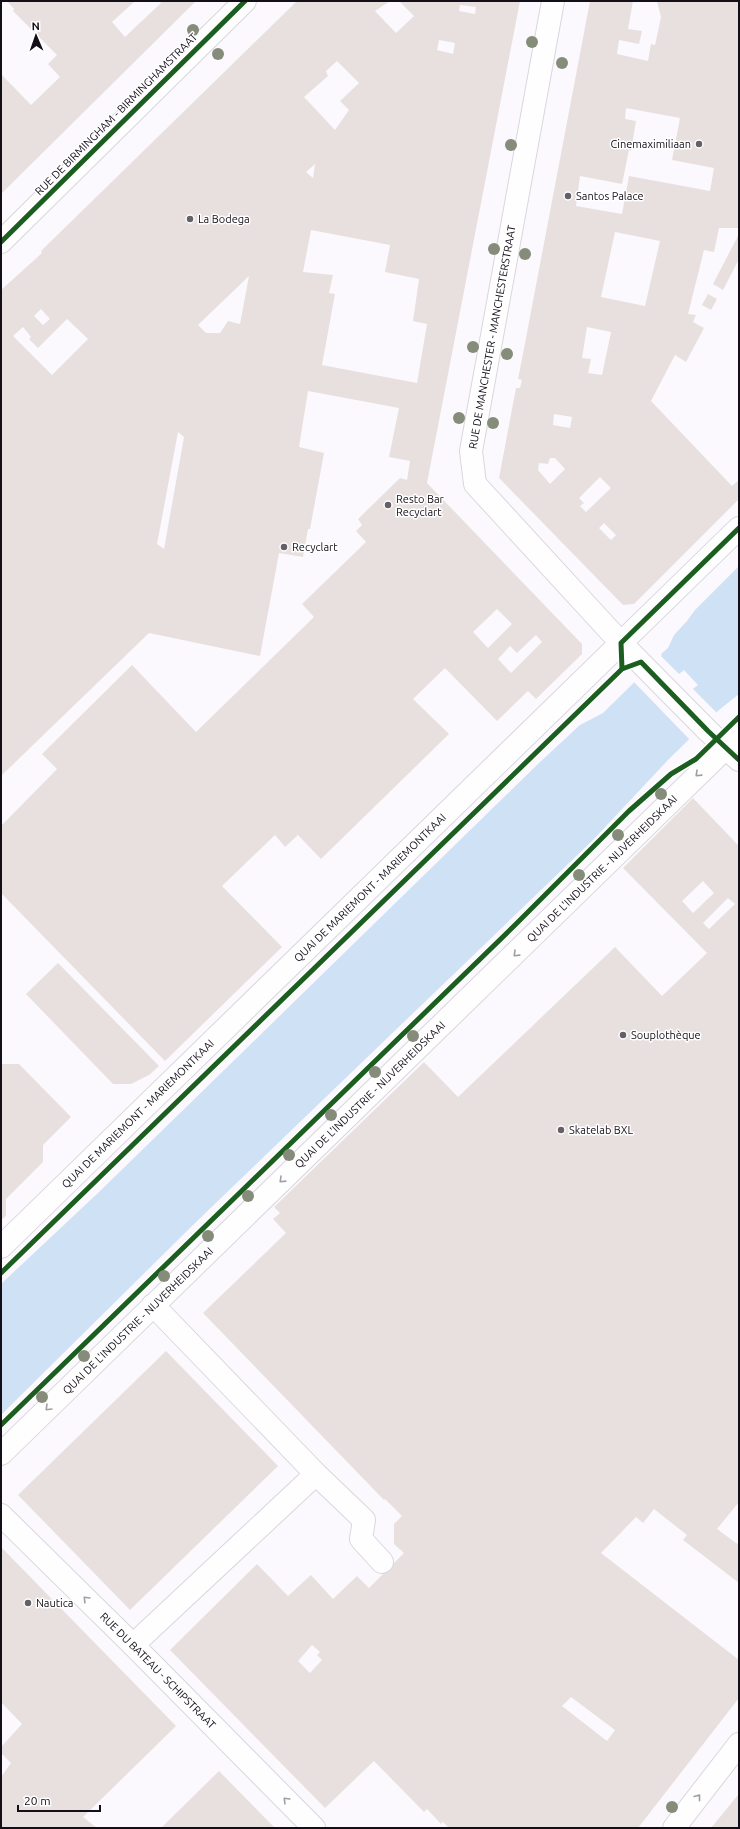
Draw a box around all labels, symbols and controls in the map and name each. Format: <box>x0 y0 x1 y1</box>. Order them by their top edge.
north arrow <box>16 16 56 56</box>
text: N <box>31 20 40 32</box>
street label: RUE DE BIRMINGHAM - BIRMINGHAMSTRAAT <box>33 31 199 197</box>
place label: Cinemaximiliaan <box>611 138 691 150</box>
marker: Cinemaximiliaan <box>694 139 704 149</box>
place label: Santos Palace <box>576 190 644 202</box>
marker: Santos Palace <box>563 191 573 201</box>
place label: La Bodega <box>198 213 250 225</box>
marker: La Bodega <box>185 214 195 224</box>
street label: RUE DE MANCHESTER - MANCHESTERSTRAAT <box>466 224 518 450</box>
place label: Resto Bar Recyclart <box>396 493 445 518</box>
marker: Resto Bar Recyclart <box>383 500 393 510</box>
place label: Recyclart <box>292 541 338 553</box>
marker: Recyclart <box>279 542 289 552</box>
one-way arrow <box>695 769 703 777</box>
street label: QUAI DE L'INDUSTRIE - NIJVERHEIDSKAAI <box>524 793 680 944</box>
street label: QUAI DE MARIEMONT - MARIEMONTKAAI <box>291 811 448 964</box>
one-way arrow <box>513 949 521 956</box>
street label: QUAI DE L'INDUSTRIE - NIJVERHEIDSKAAI <box>292 1019 447 1170</box>
place label: Souplothèque <box>631 1029 701 1041</box>
marker: Souplothèque <box>618 1030 628 1040</box>
street label: QUAI DE MARIEMONT - MARIEMONTKAAI <box>59 1037 216 1190</box>
place label: Skatelab BXL <box>569 1124 633 1136</box>
marker: Skatelab BXL <box>556 1125 566 1135</box>
one-way arrow <box>279 1176 286 1183</box>
street label: QUAI DE L'INDUSTRIE - NIJVERHEIDSKAAI <box>60 1245 215 1397</box>
one-way arrow <box>45 1403 53 1411</box>
one-way arrow <box>83 1596 91 1604</box>
place label: Nautica <box>36 1597 74 1609</box>
marker: Nautica <box>23 1598 33 1608</box>
street label: RUE DU BATEAU - SCHIPSTRAAT <box>98 1610 218 1731</box>
scale bar <box>18 1787 100 1813</box>
text: 20 m <box>24 1794 51 1807</box>
one-way arrow <box>693 1795 700 1802</box>
one-way arrow <box>283 1797 291 1805</box>

